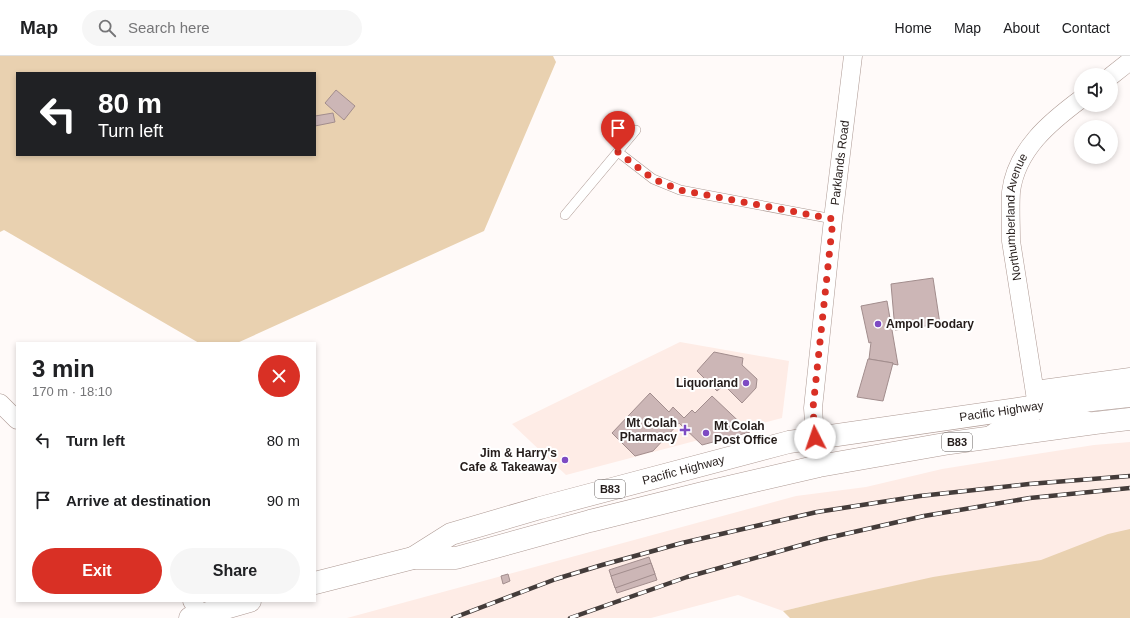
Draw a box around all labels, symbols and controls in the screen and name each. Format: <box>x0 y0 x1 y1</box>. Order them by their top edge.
search box <box>82 10 362 46</box>
text: Map <box>20 17 58 38</box>
icon: search <box>96 17 118 39</box>
text: Search here <box>128 19 210 36</box>
text: Home <box>895 20 932 36</box>
text: Map <box>954 20 981 36</box>
text: About <box>1003 20 1040 36</box>
text: Contact <box>1062 20 1110 36</box>
map controls <box>1074 68 1118 164</box>
button: sound <box>1074 68 1118 112</box>
icon: left <box>32 88 84 140</box>
text: 80 m <box>98 88 162 119</box>
pin <box>601 111 635 152</box>
icon: arrive <box>607 117 629 139</box>
street label: Parklands Road <box>828 120 852 206</box>
button: search <box>1074 120 1118 164</box>
text: Turn left <box>98 121 163 141</box>
street label: Northumberland Avenue <box>1004 151 1031 282</box>
place label: Ampol Foodary <box>886 317 974 331</box>
marker: Ampol Foodary <box>873 319 883 329</box>
text: 3 min <box>32 355 95 382</box>
button: close <box>258 355 300 397</box>
place label: Liquorland <box>676 376 738 390</box>
marker: Liquorland <box>741 378 751 388</box>
text: 170 m · 18:10 <box>32 384 112 399</box>
street label: Pacific Highway <box>959 398 1044 424</box>
place label: Mt Colah Pharmacy <box>620 416 677 444</box>
position arrow <box>794 417 836 459</box>
place label: Mt Colah Post Office <box>714 419 778 447</box>
marker: Mt Colah Pharmacy <box>680 425 690 435</box>
marker: Mt Colah Post Office <box>701 428 711 438</box>
icon: left <box>32 429 54 451</box>
text: Turn left <box>66 432 125 449</box>
text: 80 m <box>267 432 300 449</box>
road number: B83 <box>942 433 972 451</box>
place label: Jim & Harry's Cafe & Takeaway <box>460 446 557 474</box>
street label: Pacific Highway <box>641 452 726 488</box>
marker: Jim & Harry's Cafe & Takeaway <box>560 455 570 465</box>
road number: B83 <box>595 480 625 498</box>
icon: arrive <box>32 489 54 511</box>
text: Arrive at destination <box>66 492 211 509</box>
text: 90 m <box>267 492 300 509</box>
button: Exit <box>32 548 162 594</box>
button: Share <box>170 548 300 594</box>

